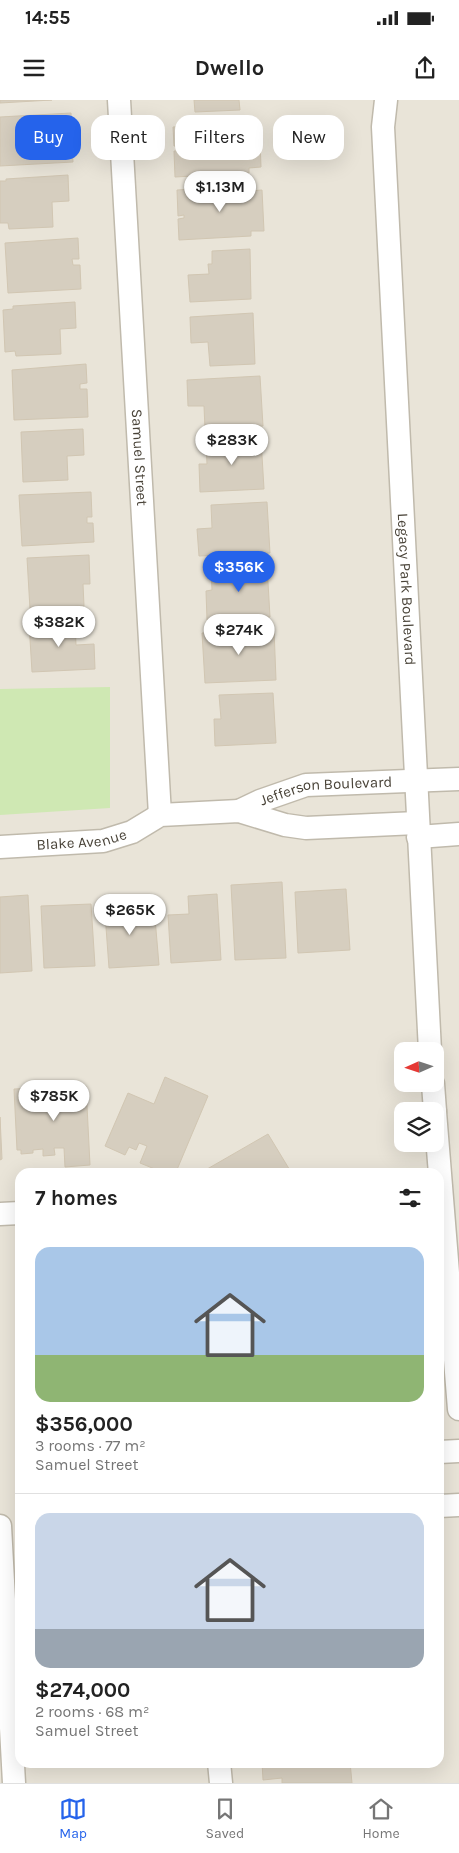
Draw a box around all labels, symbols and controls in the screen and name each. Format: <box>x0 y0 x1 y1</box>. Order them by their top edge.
text: 14:55 <box>25 7 70 29</box>
icon: menu <box>20 54 48 82</box>
icon: share <box>411 54 439 82</box>
text: Dwello <box>195 55 264 81</box>
chip: Buy <box>15 115 81 160</box>
chip: Rent <box>91 115 165 160</box>
chip: Filters <box>175 115 263 160</box>
chip: New <box>273 115 344 160</box>
pin: $1.13M <box>179 170 261 213</box>
text: $1.13M <box>195 177 245 196</box>
street label: Samuel Street <box>128 408 151 507</box>
pin: $283K <box>197 424 267 466</box>
text: $283K <box>206 430 258 449</box>
street label: Legacy Park Boulevard <box>394 513 419 666</box>
pin: $356K <box>204 550 274 593</box>
text: $356K <box>214 557 264 576</box>
pin: $382K <box>24 606 94 648</box>
text: $382K <box>33 612 85 631</box>
pin: $274K <box>204 614 274 656</box>
text: $274K <box>215 620 263 639</box>
street label: Jefferson Boulevard <box>257 773 393 809</box>
street label: Blake Avenue <box>36 825 129 854</box>
pin: $265K <box>95 894 165 936</box>
text: $265K <box>105 900 155 919</box>
north arrow <box>394 1042 444 1092</box>
map controls <box>394 1042 444 1152</box>
pin: $785K <box>19 1080 89 1122</box>
text: $785K <box>29 1086 79 1105</box>
button: layers <box>394 1102 444 1152</box>
icon: filters <box>396 1184 424 1212</box>
text: 7 homes <box>35 1186 118 1210</box>
icon: home <box>185 1280 275 1370</box>
text: $356,000 <box>35 1412 133 1436</box>
text: 3 rooms · 77 m² <box>35 1436 146 1455</box>
text: Samuel Street <box>35 1455 139 1474</box>
icon: home <box>185 1545 275 1635</box>
text: $274,000 <box>35 1678 130 1702</box>
text: 2 rooms · 68 m² <box>35 1702 149 1721</box>
text: Samuel Street <box>35 1721 139 1740</box>
tab: Map <box>59 1795 87 1842</box>
tab: Saved <box>205 1795 244 1842</box>
tab: Home <box>363 1795 400 1842</box>

